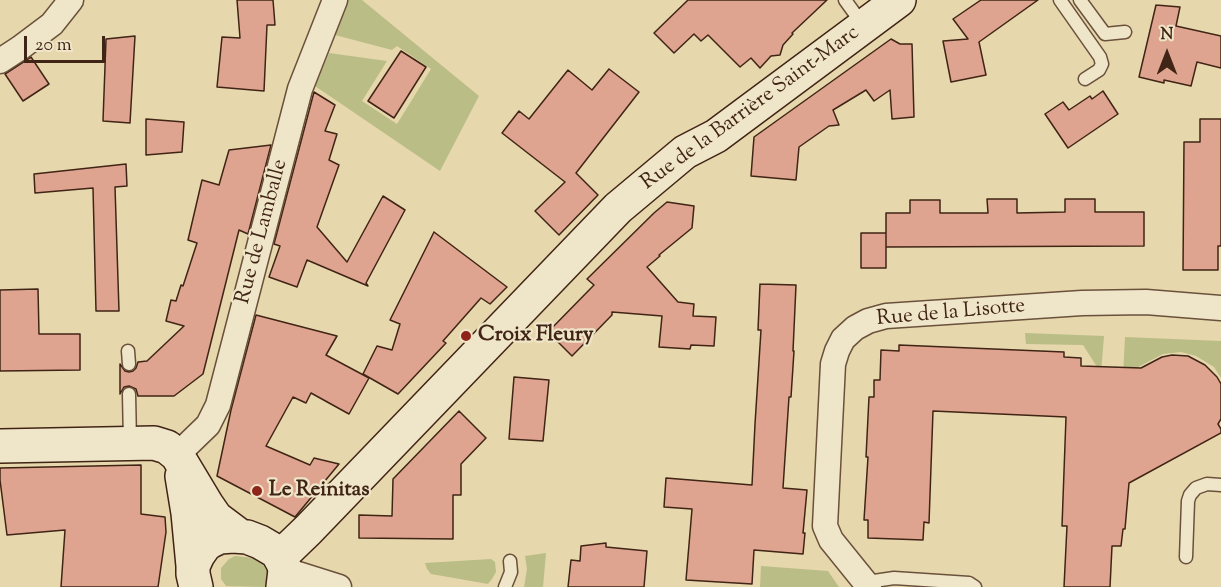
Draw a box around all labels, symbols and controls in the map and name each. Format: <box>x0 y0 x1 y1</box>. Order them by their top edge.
street label: Rue de la Barrière Saint-Marc <box>637 21 865 197</box>
scale bar <box>27 24 108 62</box>
north arrow <box>1137 24 1197 84</box>
text: N <box>1161 24 1173 47</box>
text: 20 m <box>35 33 72 59</box>
street label: Rue de Lamballe <box>232 157 294 307</box>
street label: Rue de la Lisotte <box>876 295 1026 333</box>
place label: Croix Fleury <box>478 323 593 349</box>
marker: Croix Fleury <box>459 329 473 343</box>
place label: Le Reinitas <box>269 478 370 504</box>
marker: Le Reinitas <box>250 484 264 498</box>

